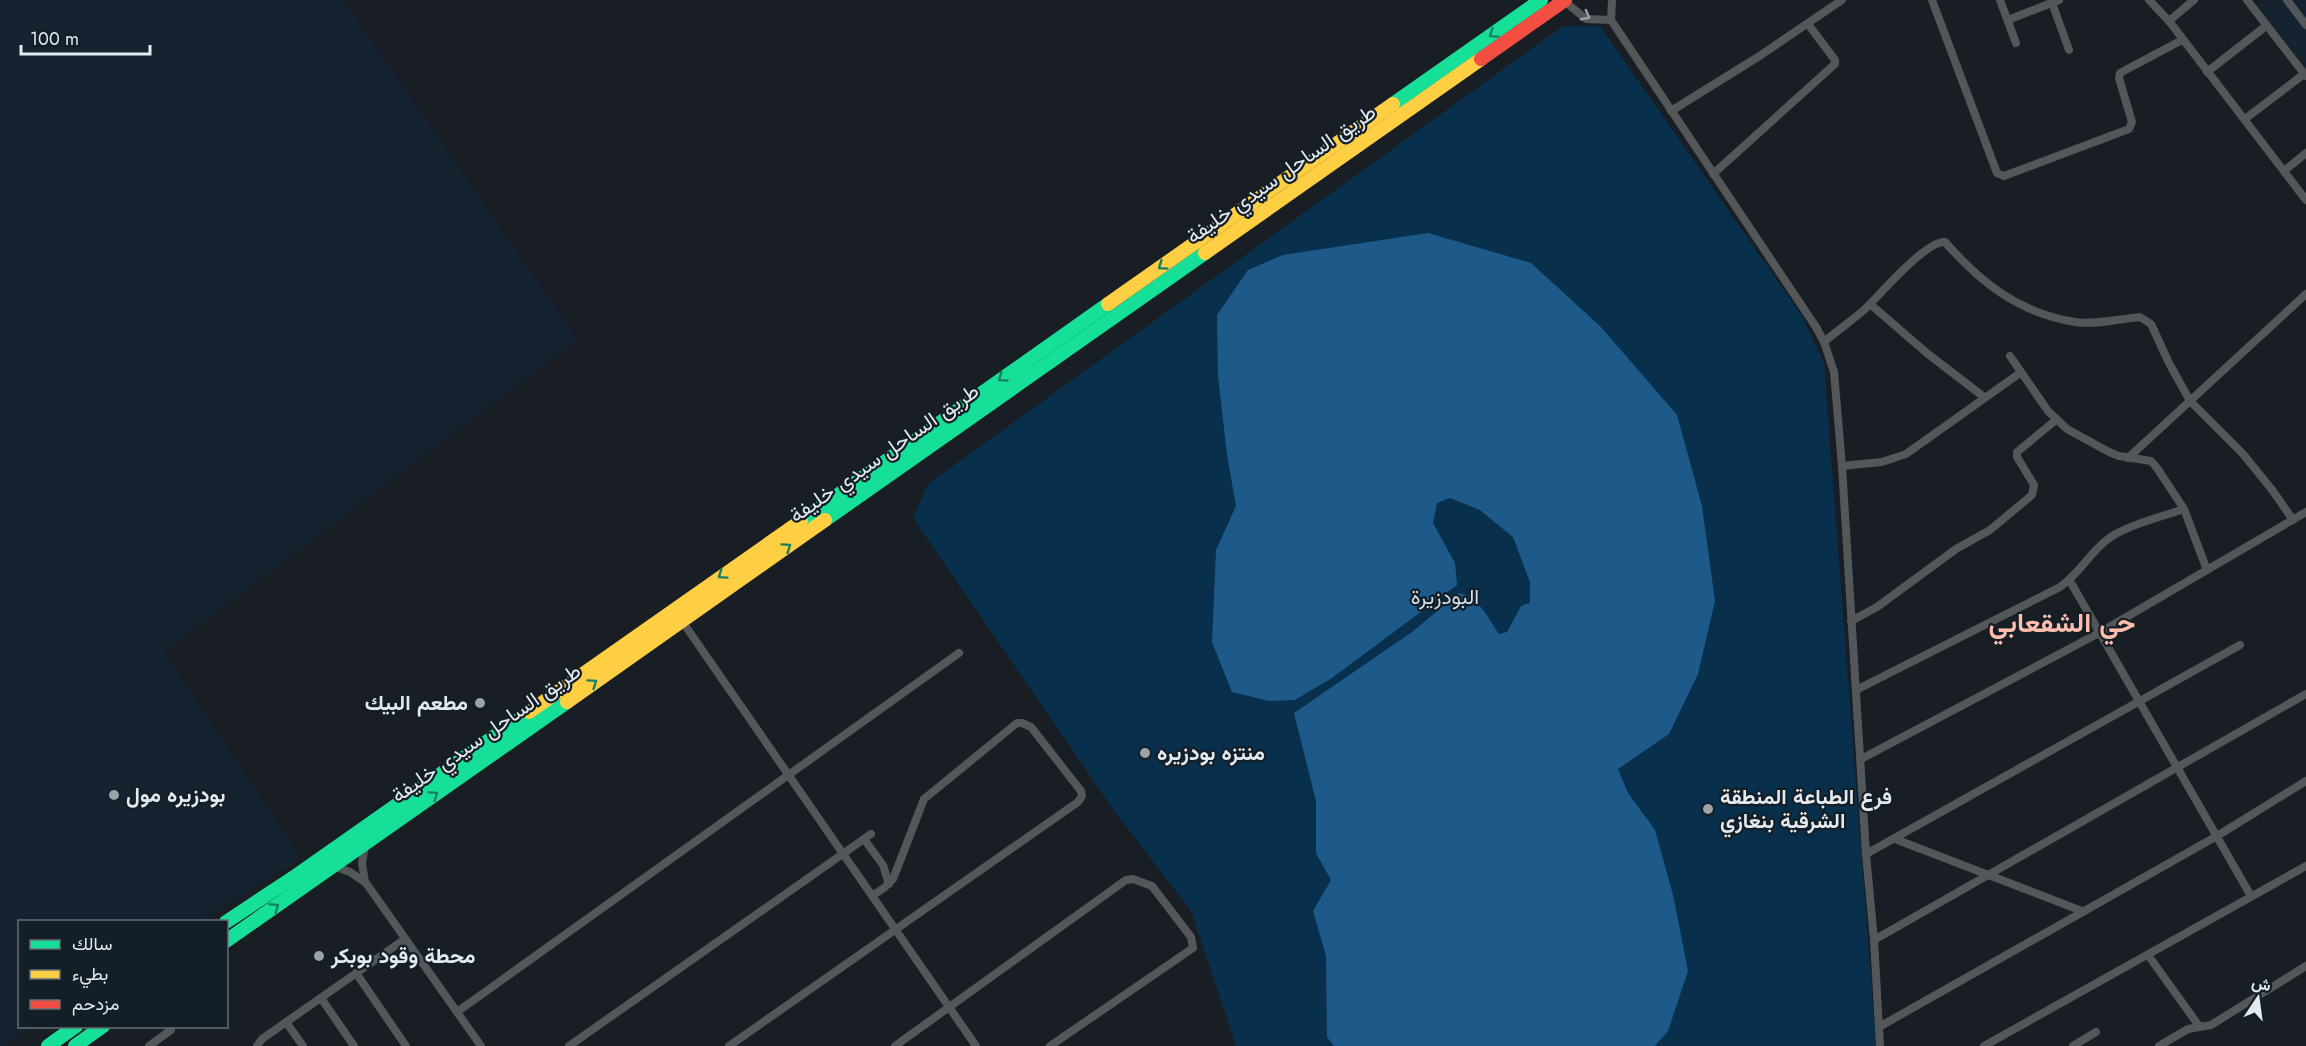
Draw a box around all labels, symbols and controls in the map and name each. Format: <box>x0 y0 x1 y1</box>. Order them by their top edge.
one-way arrow <box>1580 8 1591 20</box>
scale bar <box>21 18 150 56</box>
text: 100 m <box>30 26 79 52</box>
one-way arrow <box>1489 27 1500 38</box>
street label: طريق الساحل سيدي خليفة <box>1180 97 1383 253</box>
one-way arrow <box>1157 259 1168 270</box>
one-way arrow <box>998 371 1009 382</box>
street label: طريق الساحل سيدي خليفة <box>783 376 986 532</box>
one-way arrow <box>781 543 792 554</box>
one-way arrow <box>718 568 729 579</box>
park label: البودزيرة <box>1411 582 1479 612</box>
district label: حي الشقعابي <box>1989 603 2135 645</box>
street label: طريق الساحل سيدي خليفة <box>385 656 588 812</box>
one-way arrow <box>587 679 598 690</box>
place label: مطعم البيك <box>365 688 468 718</box>
marker: مطعم البيك <box>473 696 487 710</box>
place label: منتزه بودزيره <box>1157 738 1265 768</box>
marker: منتزه بودزيره <box>1138 746 1152 760</box>
place label: بودزيره مول <box>126 780 225 810</box>
place label: فرع الطباعة المنطقة الشرقية بنغازي <box>1720 782 1892 838</box>
marker: بودزيره مول <box>107 788 121 802</box>
one-way arrow <box>427 791 438 802</box>
marker: فرع الطباعة المنطقة الشرقية بنغازي <box>1701 802 1715 816</box>
one-way arrow <box>268 903 279 914</box>
legend <box>18 920 228 1028</box>
text: سالك <box>72 931 112 957</box>
place label: محطة وقود بوبكر <box>330 941 476 971</box>
marker: محطة وقود بوبكر <box>312 949 326 963</box>
text: بطيء <box>72 961 108 989</box>
north arrow <box>2228 968 2288 1028</box>
text: ش <box>2249 971 2273 997</box>
text: مزدحم <box>72 991 119 1017</box>

